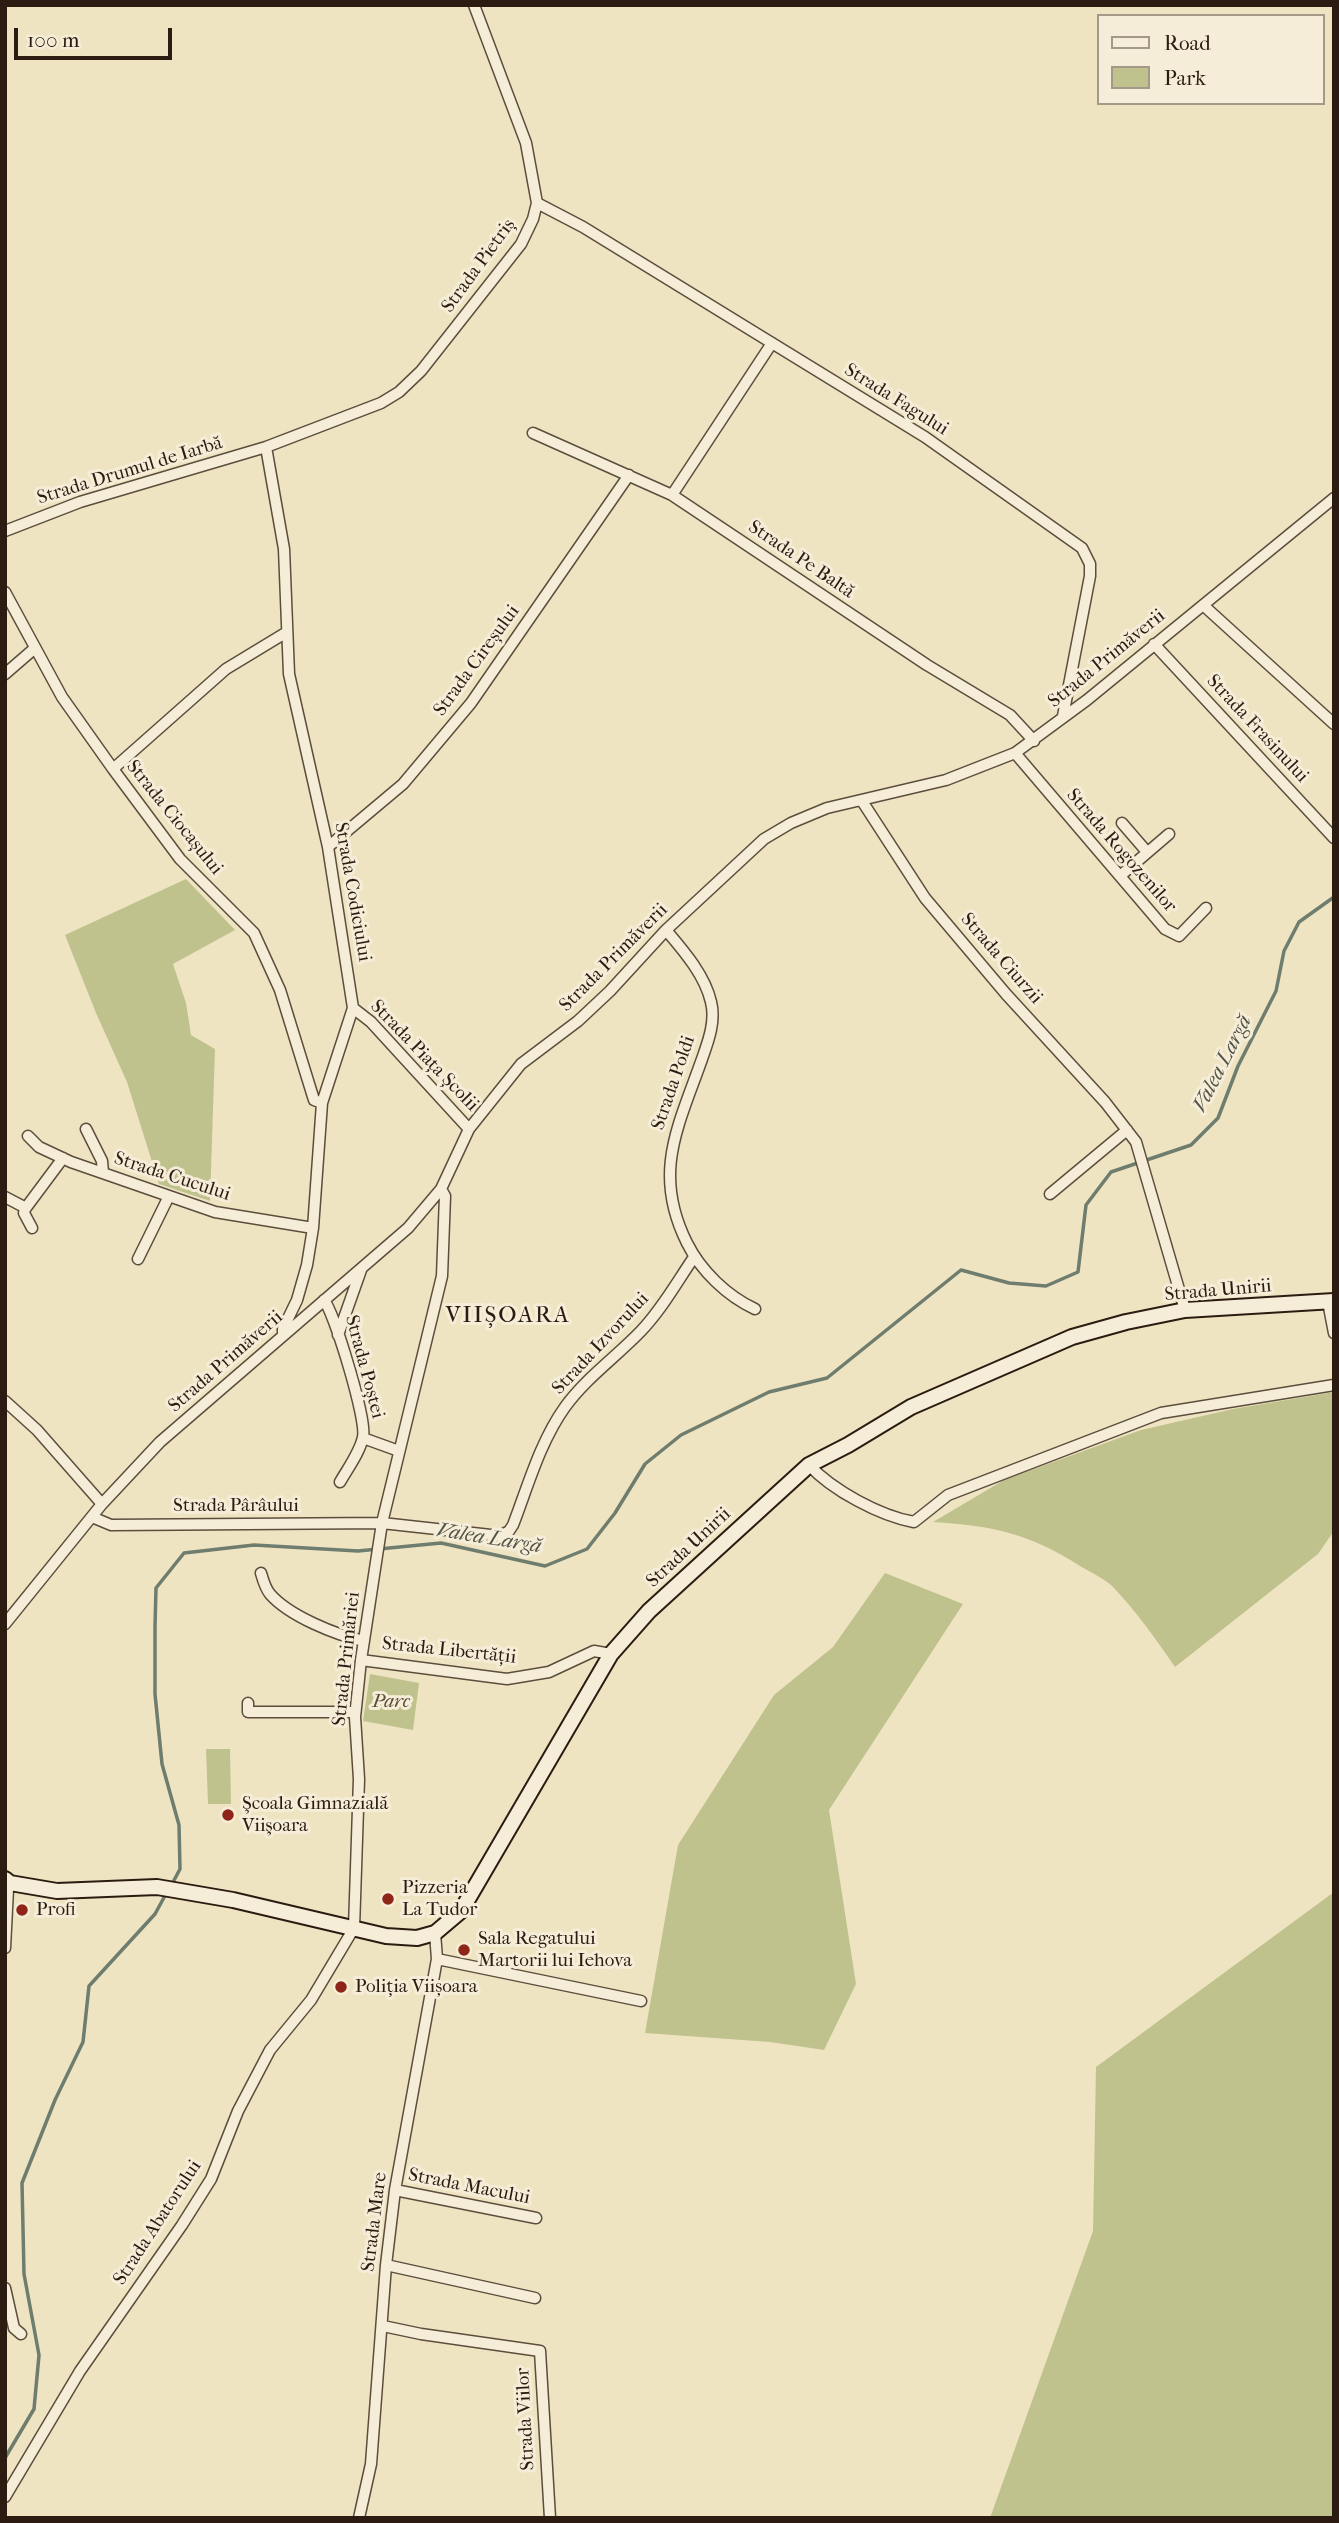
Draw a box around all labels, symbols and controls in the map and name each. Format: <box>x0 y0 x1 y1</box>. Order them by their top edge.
scale bar <box>18 14 175 58</box>
legend <box>1098 14 1325 105</box>
text: 100 m <box>27 28 80 52</box>
text: Road <box>1164 31 1211 55</box>
text: Park <box>1164 66 1206 90</box>
street label: Strada Pietriș <box>437 215 521 317</box>
street label: Strada Fagului <box>840 359 952 441</box>
street label: Strada Drumul de Iarbă <box>35 432 225 510</box>
street label: Strada Pe Baltă <box>744 516 858 604</box>
street label: Strada Cireșului <box>429 601 525 721</box>
street label: Strada Primăverii <box>1044 605 1170 713</box>
street label: Strada Frasinului <box>1201 670 1313 788</box>
street label: Strada Ciocașului <box>121 756 227 880</box>
street label: Strada Rogozenilor <box>1061 784 1181 918</box>
street label: Strada Codiciului <box>329 821 375 963</box>
street label: Strada Primăverii <box>555 899 673 1017</box>
street label: Strada Ciurzii <box>955 909 1047 1009</box>
street label: Strada Piața Școlii <box>365 995 483 1117</box>
water label: Valea Largă <box>1188 1011 1258 1117</box>
street label: Strada Poldi <box>647 1033 701 1133</box>
street label: Strada Cucului <box>111 1147 233 1207</box>
street label: Strada Unirii <box>1164 1275 1272 1307</box>
street label: Strada Izvorului <box>548 1288 654 1400</box>
district label: VIIȘOARA <box>446 1302 570 1330</box>
street label: Strada Primăverii <box>164 1306 288 1418</box>
street label: Strada Poștei <box>339 1313 389 1421</box>
street label: Strada Pârâului <box>173 1495 299 1517</box>
street label: Strada Unirii <box>642 1503 736 1593</box>
water label: Valea Largă <box>435 1518 543 1560</box>
street label: Strada Primăriei <box>329 1591 365 1727</box>
street label: Strada Libertății <box>381 1633 517 1669</box>
park label: Parc <box>372 1691 410 1713</box>
place label: Şcoala Gimnazială Viişoara <box>242 1793 388 1837</box>
marker: Şcoala Gimnazială Viişoara <box>220 1807 236 1823</box>
place label: Pizzeria La Tudor <box>402 1877 477 1921</box>
marker: Pizzeria La Tudor <box>380 1891 396 1907</box>
place label: Profi <box>36 1899 76 1921</box>
marker: Profi <box>14 1902 30 1918</box>
place label: Sala Regatului Martorii lui Iehova <box>478 1928 632 1972</box>
marker: Sala Regatului Martorii lui Iehova <box>456 1942 472 1958</box>
place label: Poliția Viișoara <box>355 1976 477 1998</box>
marker: Poliția Viișoara <box>333 1979 349 1995</box>
street label: Strada Abatorului <box>109 2156 207 2290</box>
street label: Strada Macului <box>406 2164 532 2210</box>
street label: Strada Mare <box>358 2171 392 2273</box>
street label: Strada Viilor <box>512 2367 540 2471</box>

